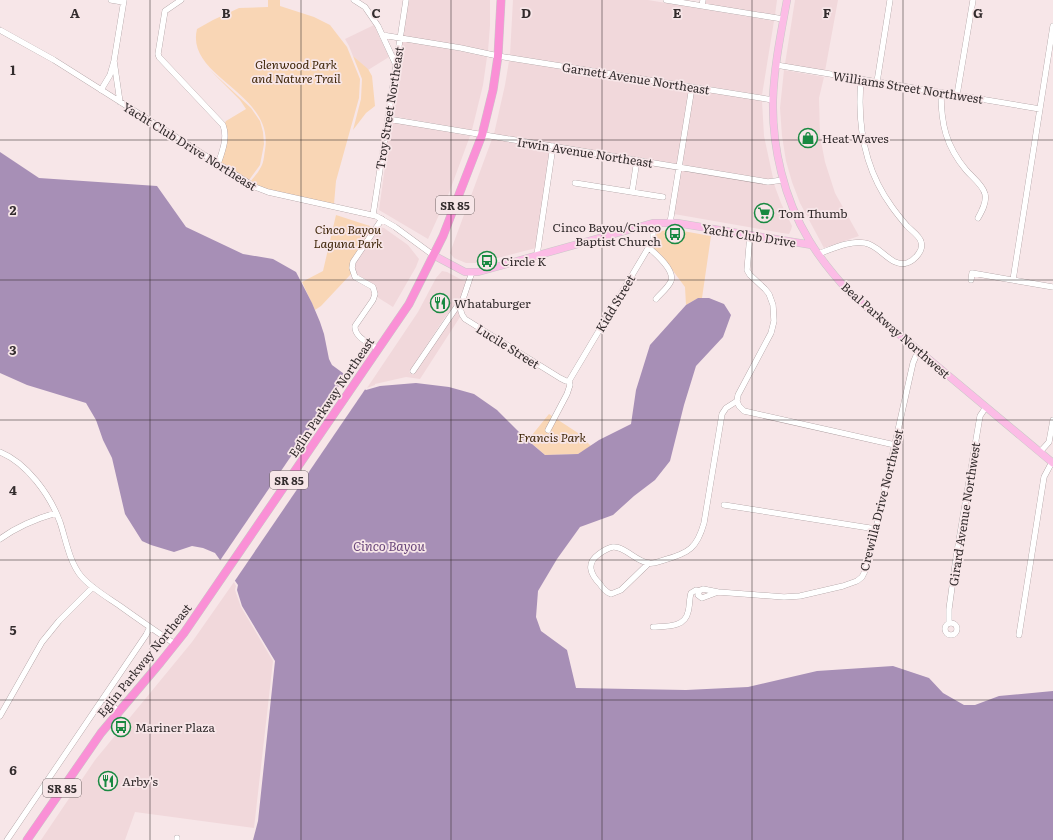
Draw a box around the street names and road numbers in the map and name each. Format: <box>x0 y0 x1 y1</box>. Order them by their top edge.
street label: Troy Street Northeast <box>370 45 408 171</box>
street label: Garnett Avenue Northeast <box>561 57 711 99</box>
street label: Williams Street Northwest <box>832 66 985 108</box>
street label: Yacht Club Drive Northeast <box>119 97 261 195</box>
street label: Irwin Avenue Northeast <box>516 132 654 172</box>
road number: SR 85 <box>436 196 474 214</box>
street label: Yacht Club Drive <box>701 219 797 251</box>
street label: Kidd Street <box>591 271 639 335</box>
street label: Beal Parkway Northwest <box>838 278 955 383</box>
street label: Lucile Street <box>473 319 543 373</box>
street label: Eglin Parkway Northeast <box>284 333 378 461</box>
street label: Crewilla Drive Northwest <box>855 427 907 573</box>
street label: Girard Avenue Northwest <box>944 441 984 587</box>
road number: SR 85 <box>270 471 308 489</box>
street label: Eglin Parkway Northeast <box>92 599 196 721</box>
road number: SR 85 <box>43 779 81 797</box>

